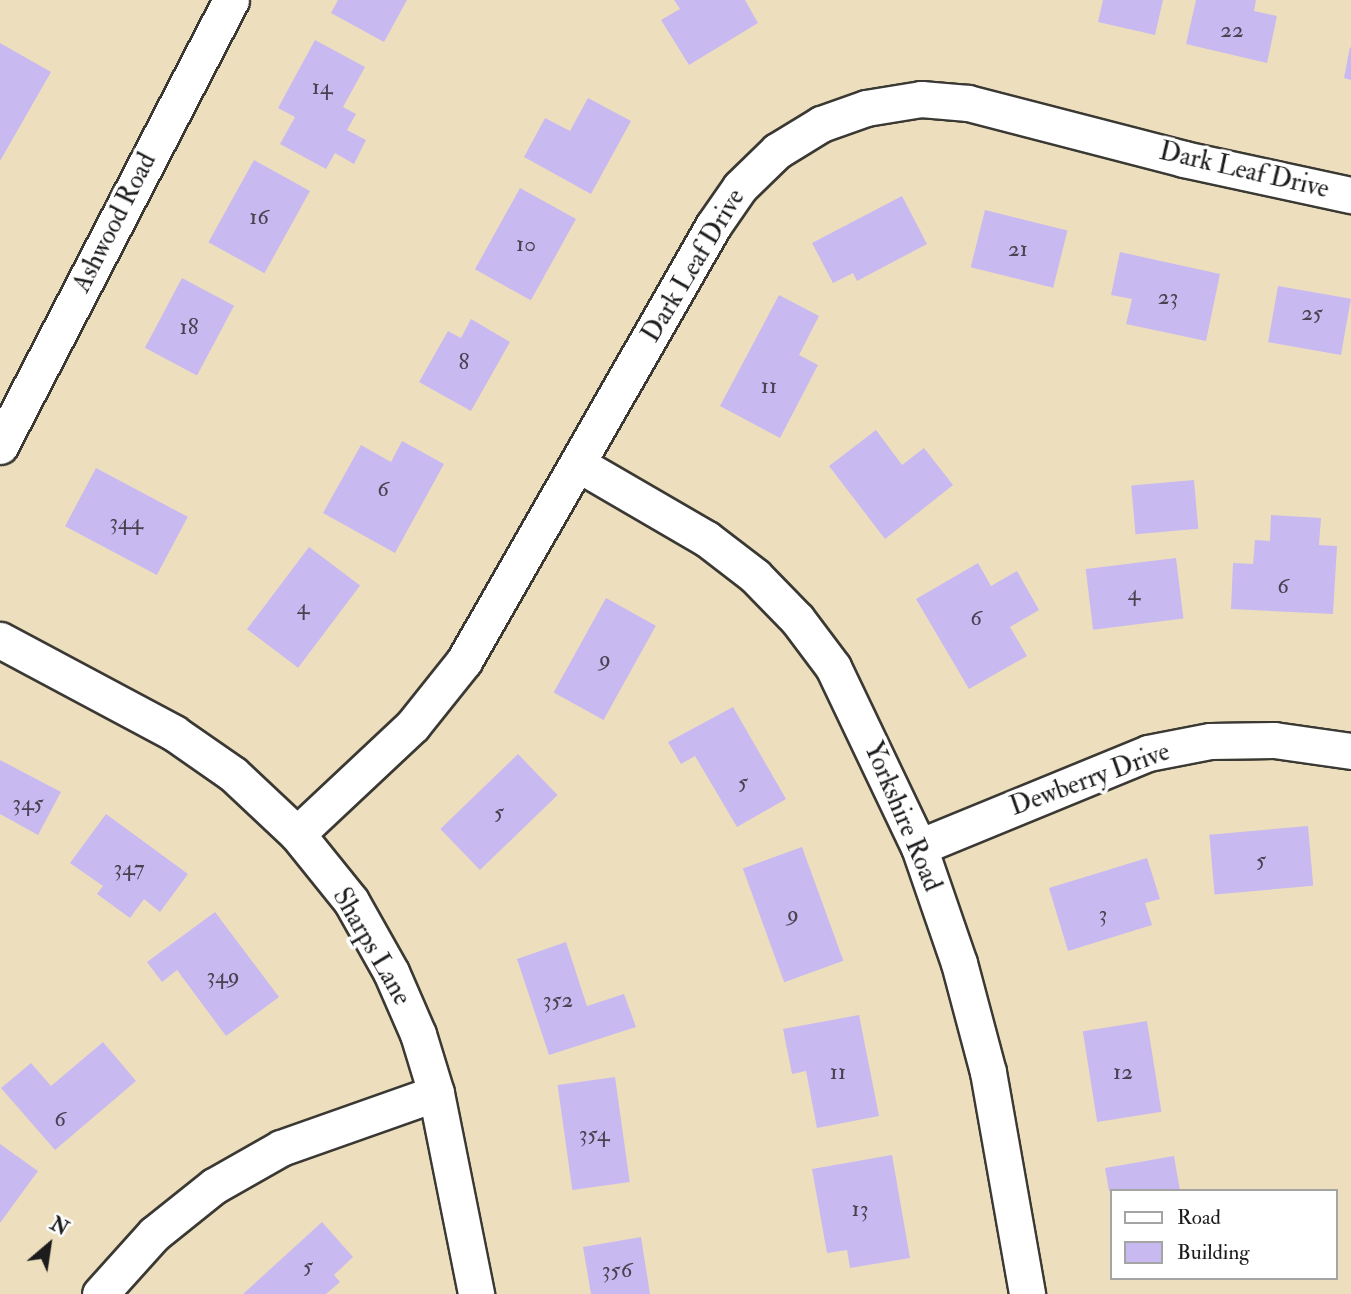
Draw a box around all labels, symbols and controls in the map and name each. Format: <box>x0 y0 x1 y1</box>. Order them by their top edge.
house number: 22 <box>1220 16 1244 44</box>
house number: 14 <box>312 73 332 101</box>
street label: Dark Leaf Drive <box>1156 136 1332 206</box>
street label: Ashwood Road <box>67 148 163 298</box>
street label: Dark Leaf Drive <box>636 184 752 348</box>
house number: 16 <box>249 203 269 231</box>
house number: 10 <box>516 230 536 258</box>
house number: 21 <box>1008 235 1028 263</box>
house number: 23 <box>1158 283 1178 311</box>
house number: 25 <box>1301 299 1323 327</box>
house number: 18 <box>179 313 199 341</box>
house number: 8 <box>459 348 469 376</box>
house number: 11 <box>761 372 777 400</box>
house number: 6 <box>377 475 389 503</box>
house number: 344 <box>109 508 143 536</box>
house number: 6 <box>1277 572 1289 600</box>
house number: 4 <box>1128 579 1140 607</box>
house number: 4 <box>297 593 309 621</box>
house number: 6 <box>970 604 982 632</box>
house number: 9 <box>599 645 611 673</box>
street label: Dewberry Drive <box>1006 737 1174 823</box>
street label: Yorkshire Road <box>857 738 947 896</box>
house number: 5 <box>738 768 748 796</box>
house number: 345 <box>12 789 44 817</box>
house number: 5 <box>494 798 504 826</box>
house number: 5 <box>1256 846 1266 874</box>
house number: 347 <box>113 854 145 882</box>
street label: Sharps Lane <box>325 883 417 1011</box>
house number: 9 <box>787 900 799 928</box>
house number: 3 <box>1099 900 1107 928</box>
house number: 349 <box>207 962 239 990</box>
house number: 352 <box>543 986 573 1014</box>
house number: 11 <box>830 1058 846 1086</box>
house number: 12 <box>1113 1058 1133 1086</box>
house number: 6 <box>54 1105 66 1133</box>
house number: 354 <box>579 1120 609 1148</box>
legend <box>1110 1189 1337 1280</box>
house number: 13 <box>851 1195 869 1223</box>
text: Road <box>1177 1204 1221 1231</box>
north arrow <box>14 1210 84 1280</box>
text: N <box>46 1212 72 1241</box>
text: Building <box>1177 1239 1250 1266</box>
house number: 5 <box>303 1252 313 1280</box>
house number: 356 <box>602 1256 632 1284</box>

